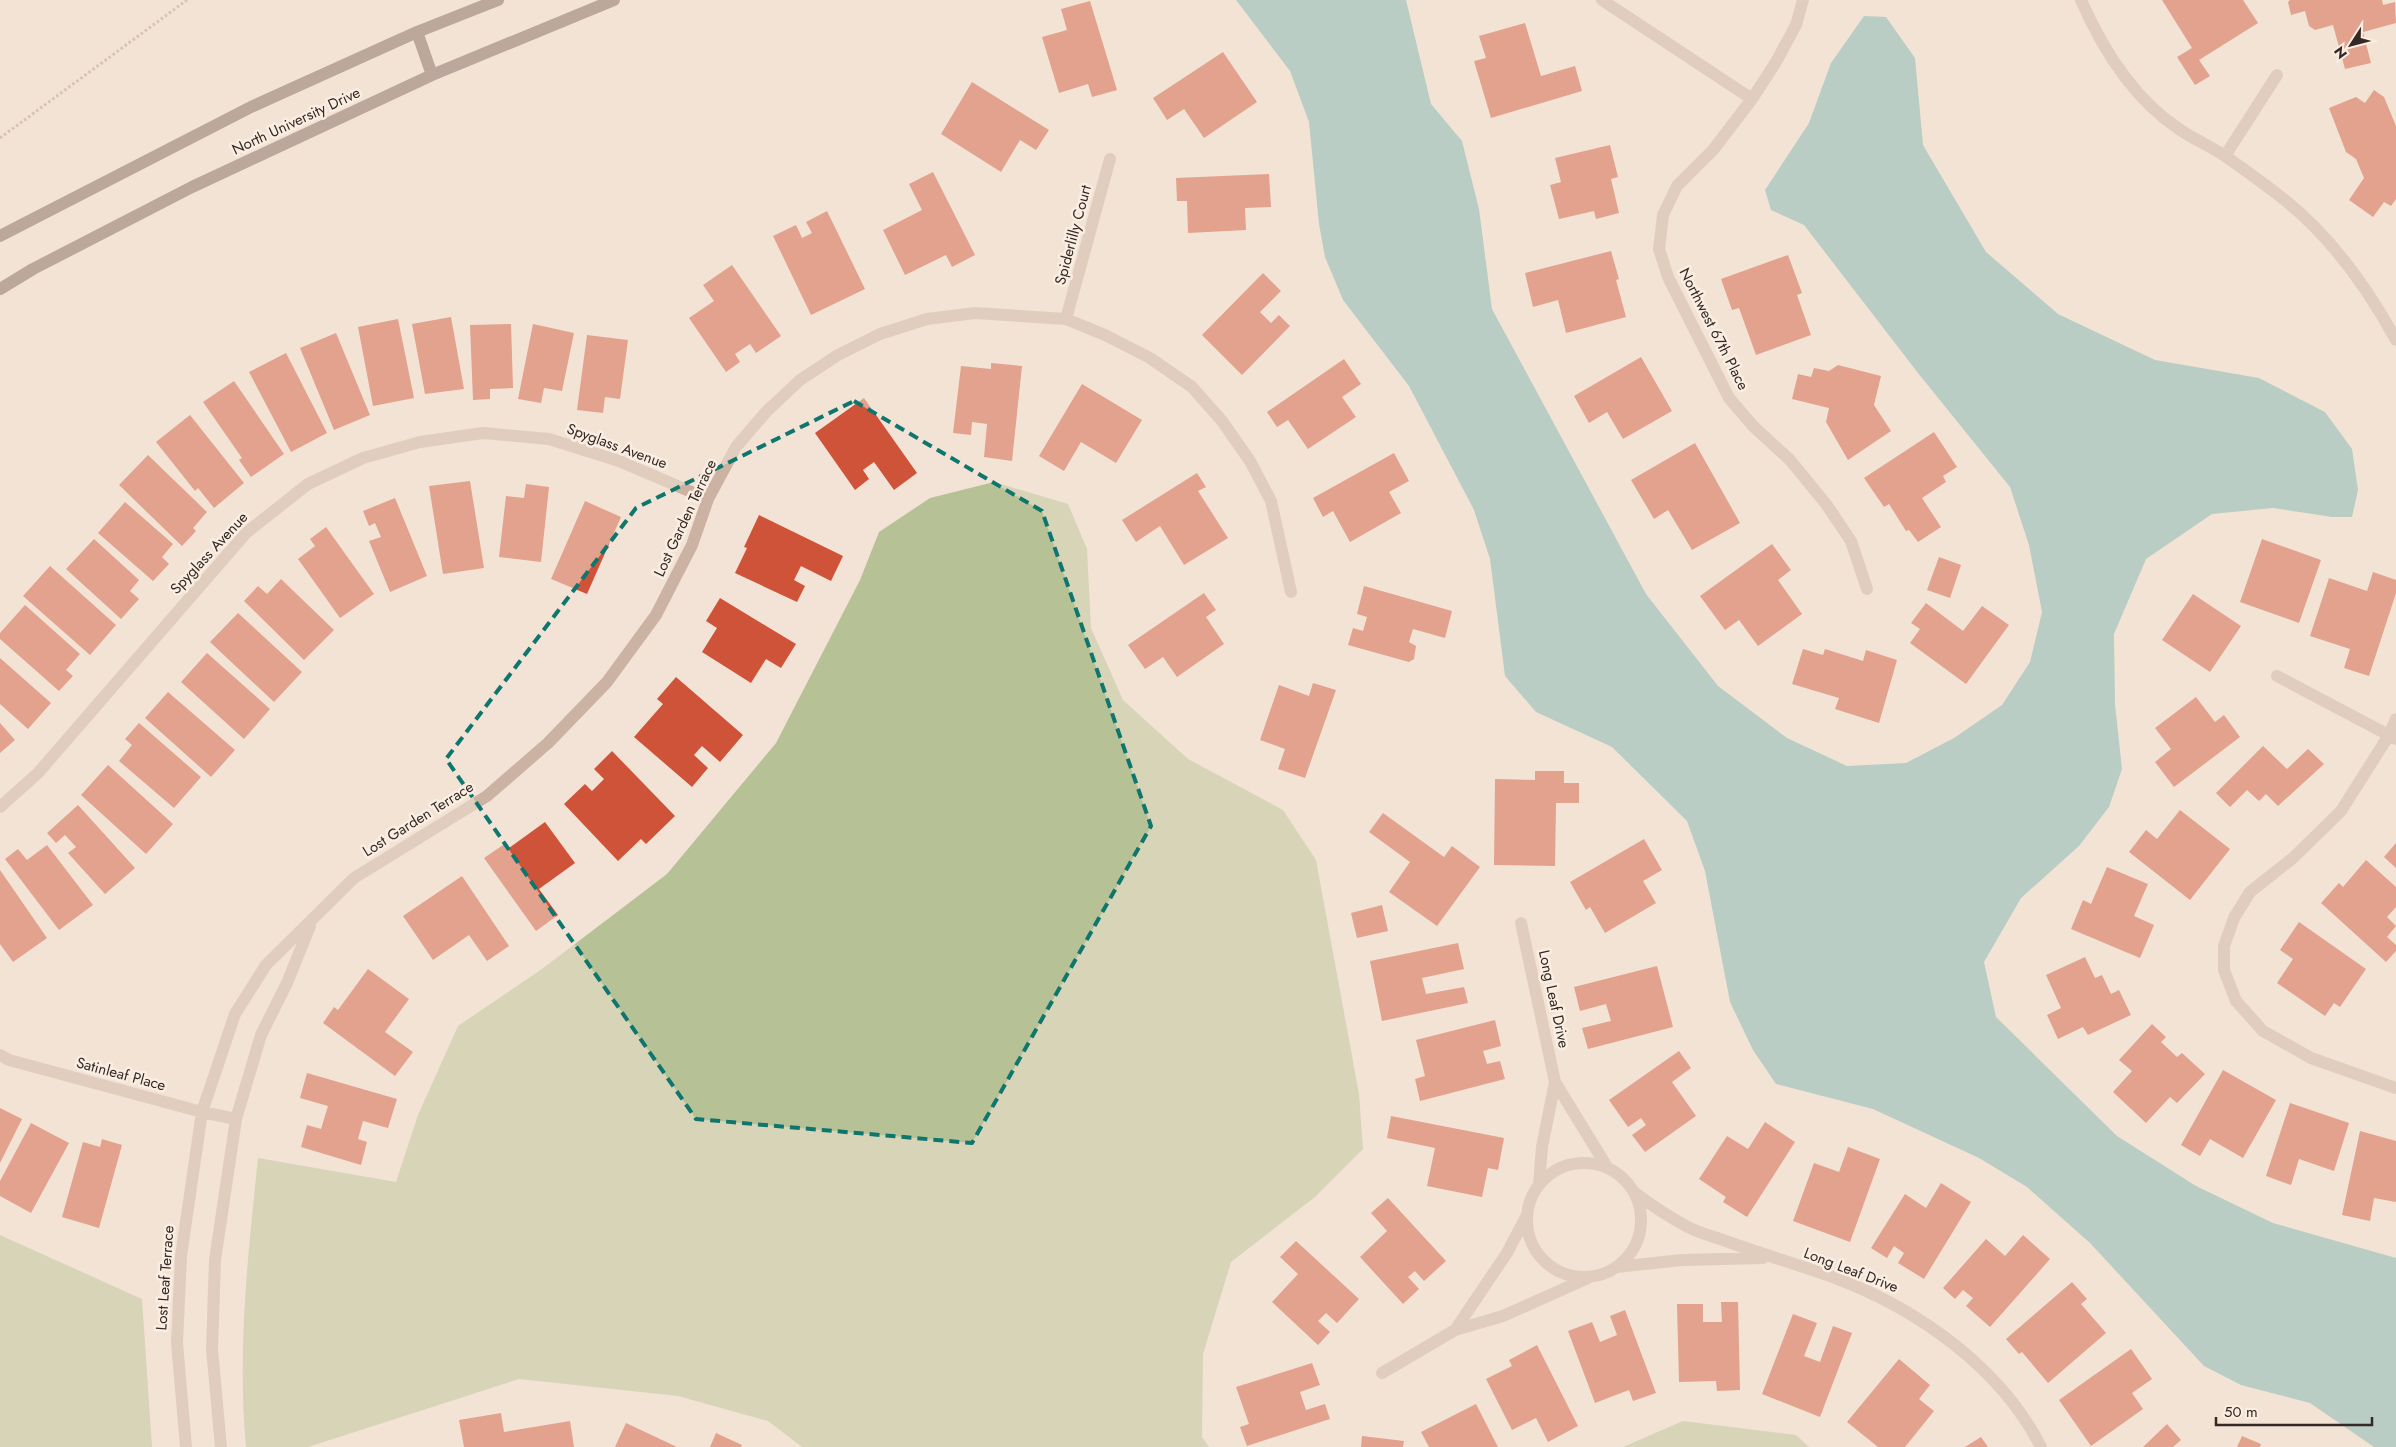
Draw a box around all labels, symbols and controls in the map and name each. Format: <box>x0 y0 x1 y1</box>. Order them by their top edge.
north arrow <box>2326 20 2376 70</box>
text: N <box>2329 42 2352 63</box>
street label: North University Drive <box>228 81 364 160</box>
street label: Spiderlilly Court <box>1049 182 1097 287</box>
street label: Northwest 67th Place <box>1674 264 1754 394</box>
street label: Spyglass Avenue <box>564 418 671 474</box>
street label: Lost Garden Terrace <box>648 455 722 580</box>
street label: Spyglass Avenue <box>165 507 253 599</box>
street label: Lost Garden Terrace <box>358 776 478 862</box>
street label: Long Leaf Drive <box>1533 948 1575 1050</box>
street label: Satinleaf Place <box>74 1051 168 1097</box>
street label: Lost Leaf Terrace <box>150 1225 180 1331</box>
street label: Long Leaf Drive <box>1801 1242 1902 1298</box>
scale bar <box>2216 1394 2372 1426</box>
text: 50 m <box>2224 1401 2258 1423</box>

